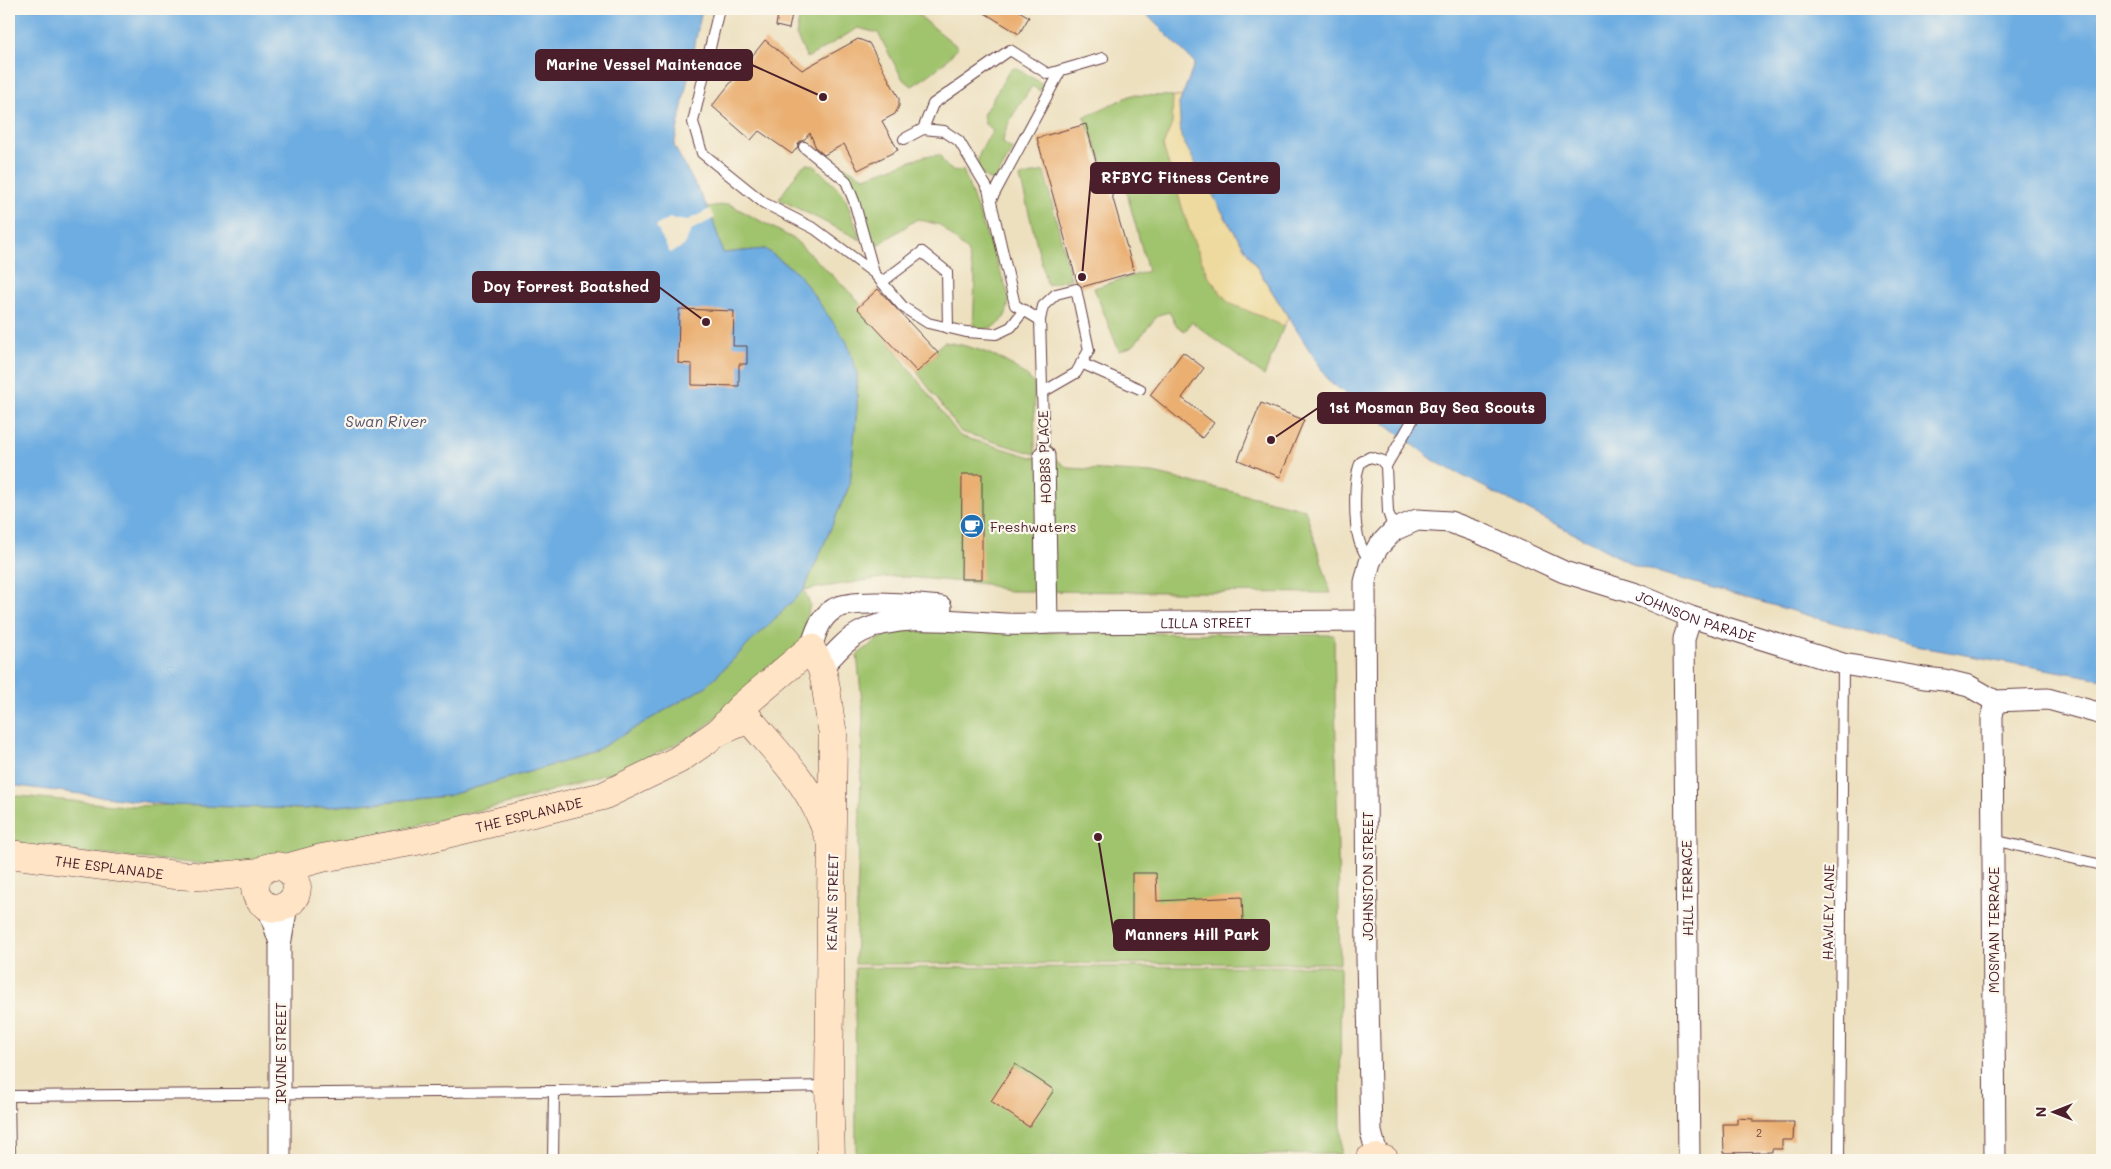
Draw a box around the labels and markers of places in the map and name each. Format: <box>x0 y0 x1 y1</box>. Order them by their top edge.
callout: Marine Vessel Maintenace <box>536 50 752 80</box>
callout: RFBYC Fitness Centre <box>1091 163 1279 193</box>
callout: Doy Forrest Boatshed <box>473 272 659 302</box>
callout: 1st Mosman Bay Sea Scouts <box>1318 393 1545 423</box>
cafe icon: Freshwaters <box>959 513 985 539</box>
place label: Freshwaters <box>990 517 1076 536</box>
callout: Manners Hill Park <box>1114 920 1269 950</box>

